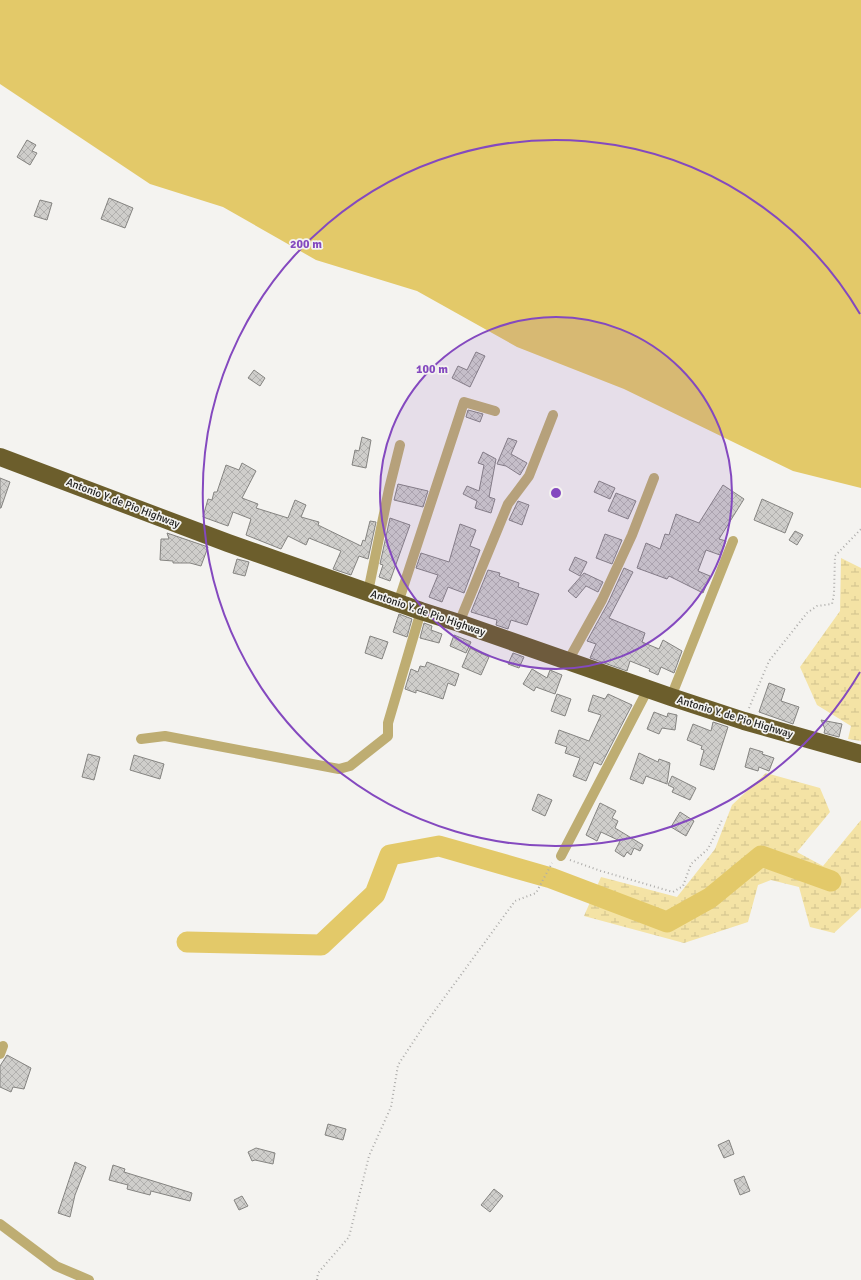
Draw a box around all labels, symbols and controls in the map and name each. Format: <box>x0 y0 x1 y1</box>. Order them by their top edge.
text: 200 m <box>290 237 322 252</box>
text: 100 m <box>416 362 448 377</box>
street label: Antonio Y. de Pio Highway <box>64 475 182 531</box>
centre of rings <box>549 486 563 500</box>
street label: Antonio Y. de Pio Highway <box>369 587 488 639</box>
street label: Antonio Y. de Pio Highway <box>675 693 795 741</box>

